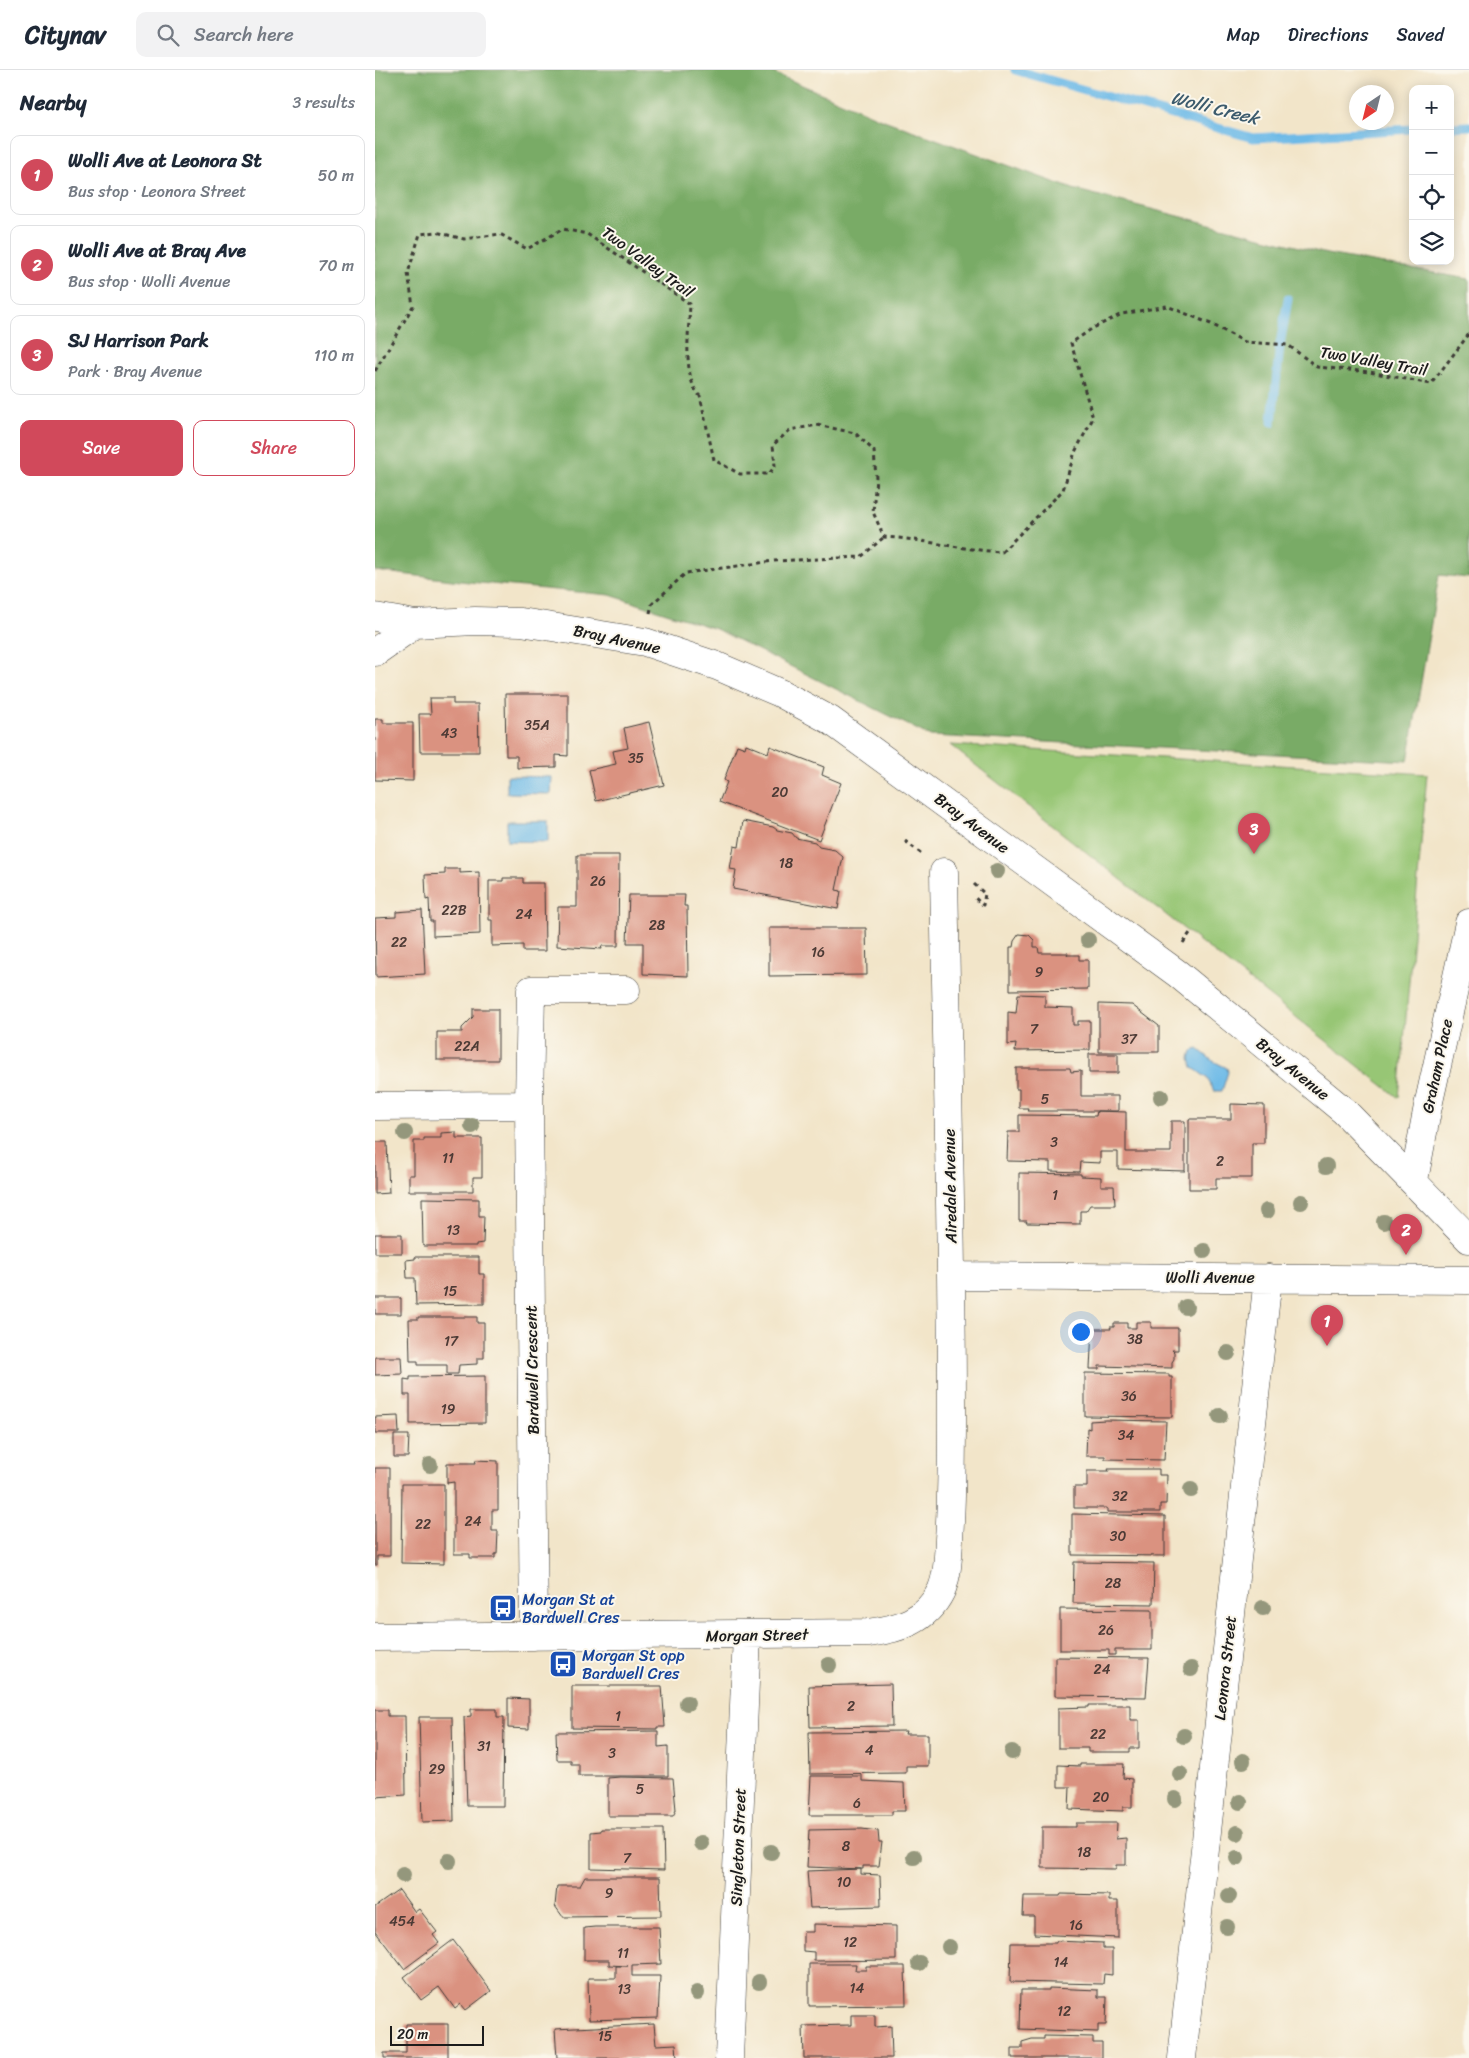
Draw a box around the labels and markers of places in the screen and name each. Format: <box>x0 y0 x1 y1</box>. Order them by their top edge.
pin: 3 <box>1238 813 1270 854</box>
pin: 2 <box>1390 1214 1422 1255</box>
pin: 1 <box>1311 1305 1343 1346</box>
place label: Morgan St at Bardwell Cres <box>522 1585 620 1632</box>
bus stop icon: Morgan St at Bardwell Cres <box>488 1593 518 1623</box>
place label: Morgan St opp Bardwell Cres <box>582 1641 685 1688</box>
bus stop icon: Morgan St opp Bardwell Cres <box>548 1649 578 1679</box>

